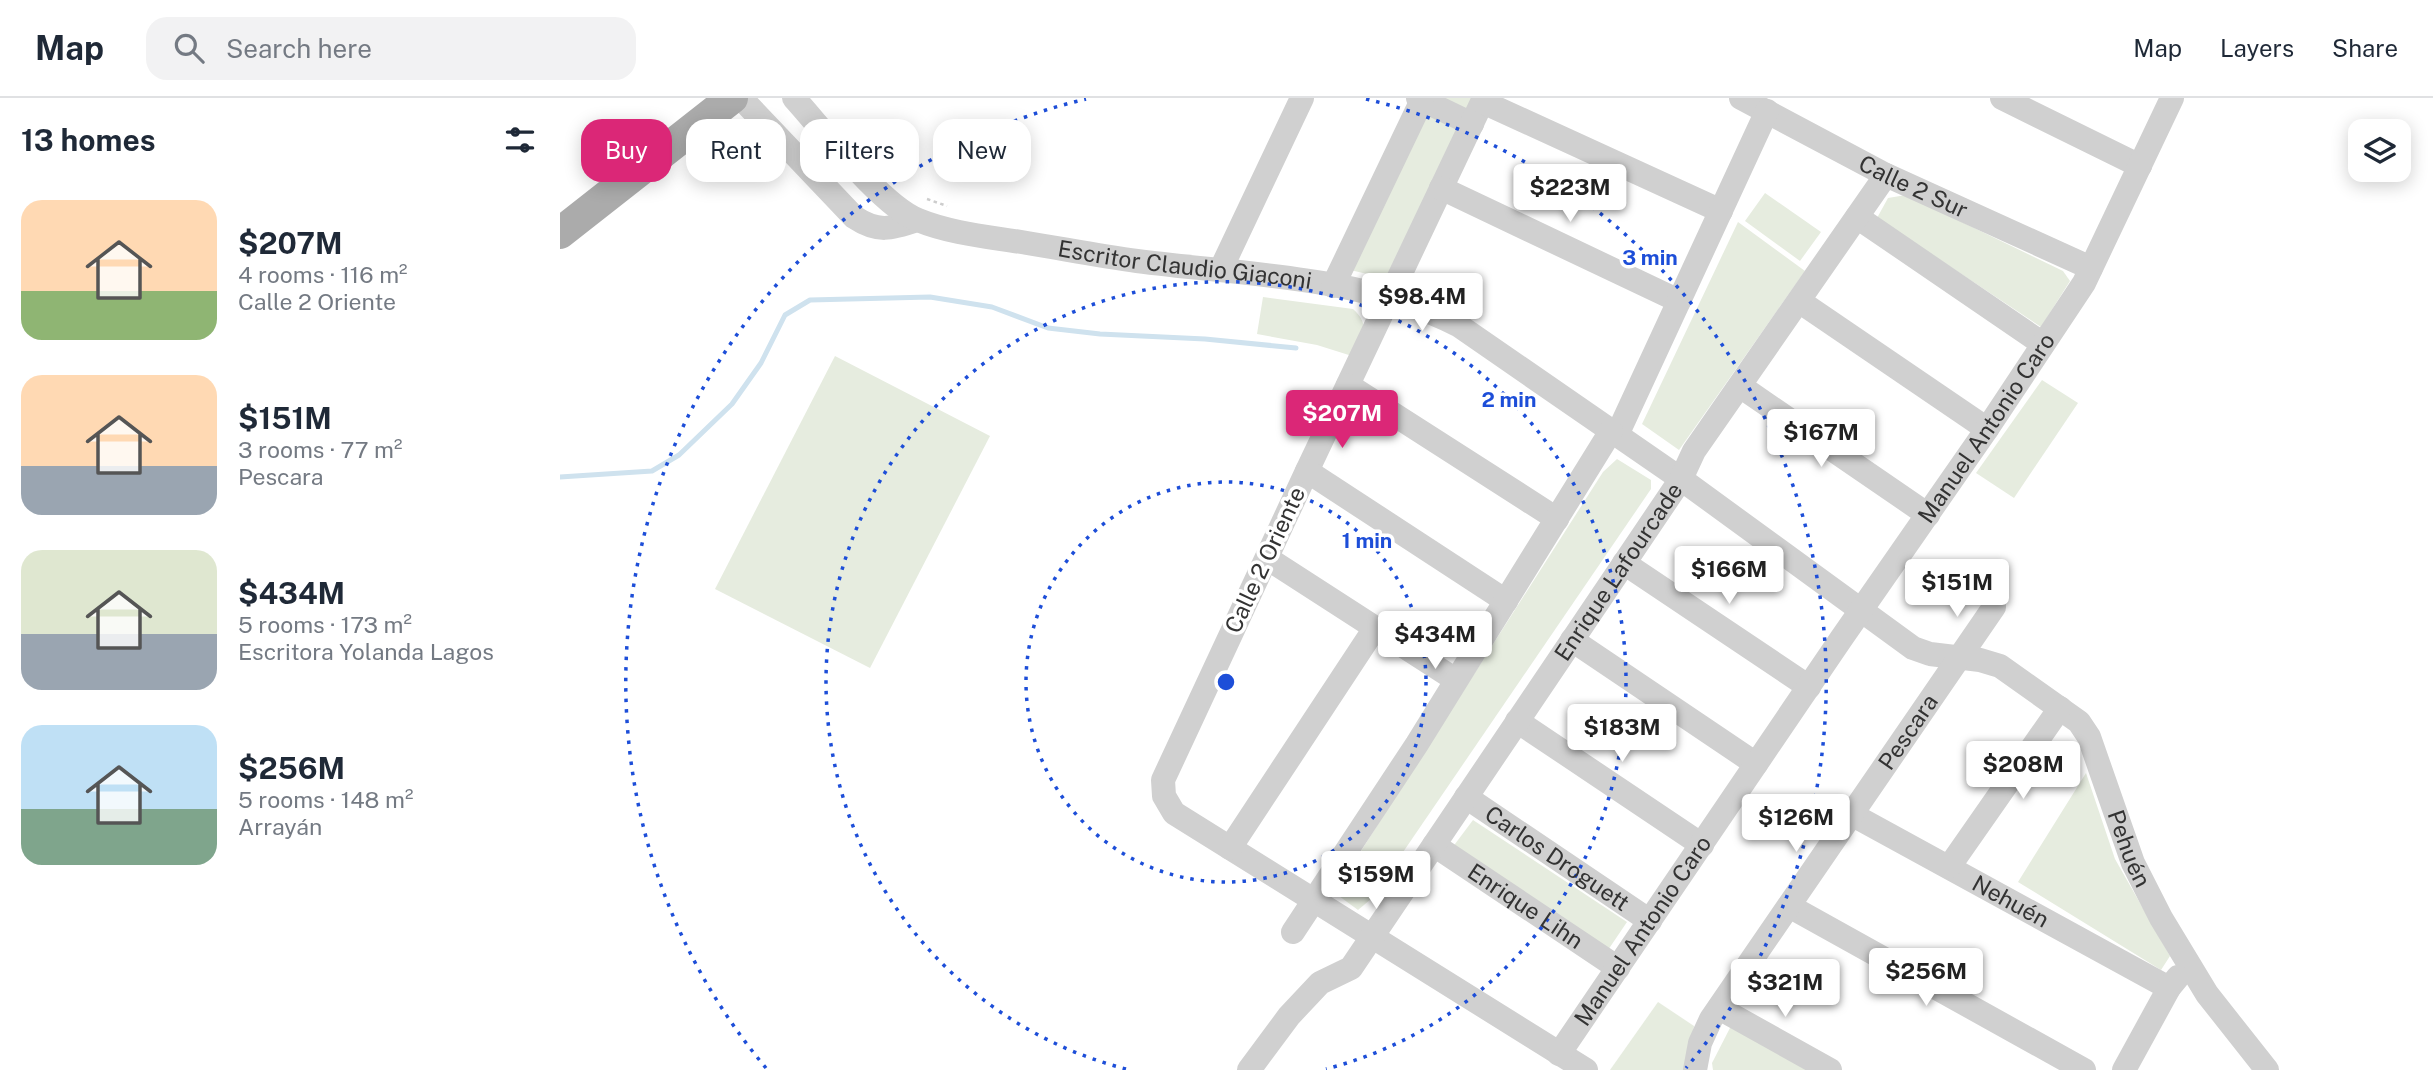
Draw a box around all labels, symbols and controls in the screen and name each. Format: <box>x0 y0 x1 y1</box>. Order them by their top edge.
search box <box>146 17 636 80</box>
text: Map <box>35 29 104 67</box>
icon: search <box>170 29 208 67</box>
text: Search here <box>226 33 372 64</box>
text: Map <box>2133 34 2182 62</box>
text: Layers <box>2220 34 2294 62</box>
text: Share <box>2332 34 2398 62</box>
chip: Buy <box>581 119 672 182</box>
chip: Rent <box>686 119 786 182</box>
chip: Filters <box>800 119 919 182</box>
chip: New <box>933 119 1031 182</box>
map controls <box>2348 119 2411 182</box>
button: layers <box>2348 119 2411 182</box>
icon: filters <box>501 121 539 159</box>
text: 13 homes <box>21 122 156 158</box>
street label: Calle 2 Sur <box>1854 149 1972 223</box>
pin: $223M <box>1521 164 1619 224</box>
text: $223M <box>1529 173 1611 200</box>
text: $207M <box>238 225 343 261</box>
icon: home <box>77 228 161 312</box>
street label: Escritor Claudio Giaconi <box>1056 234 1314 294</box>
text: 3 min <box>1622 245 1678 270</box>
text: 4 rooms · 116 m² <box>238 261 407 288</box>
pin: $98.4M <box>1365 274 1479 333</box>
text: $98.4M <box>1378 282 1466 309</box>
text: Calle 2 Oriente <box>238 288 396 315</box>
street label: Manuel Antonio Caro <box>1912 328 2060 528</box>
text: 2 min <box>1481 387 1537 412</box>
pin: $207M <box>1293 390 1391 450</box>
text: $207M <box>1302 399 1382 426</box>
text: $151M <box>238 400 332 436</box>
icon: home <box>77 403 161 487</box>
pin: $167M <box>1772 410 1870 469</box>
text: $167M <box>1783 418 1859 445</box>
text: 3 rooms · 77 m² <box>238 436 402 463</box>
text: Pescara <box>238 463 323 490</box>
street label: Enrique Lafourcade <box>1548 477 1688 666</box>
street label: Calle 2 Oriente <box>1219 482 1310 637</box>
text: 1 min <box>1342 528 1392 553</box>
pin: $166M <box>1680 546 1778 606</box>
text: $166M <box>1691 555 1767 582</box>
pin: $151M <box>1908 560 2006 619</box>
text: $151M <box>1921 568 1993 595</box>
text: $434M <box>238 575 345 611</box>
icon: home <box>77 578 161 662</box>
text: 5 rooms · 173 m² <box>238 611 412 638</box>
pin: $434M <box>1386 612 1484 671</box>
text: $434M <box>1394 620 1476 647</box>
text: Escritora Yolanda Lagos <box>238 638 494 665</box>
centre of rings <box>1214 670 1238 694</box>
street label: Pescara <box>1872 689 1943 775</box>
pin: $183M <box>1573 704 1671 764</box>
text: $183M <box>1583 713 1661 740</box>
pin: $208M <box>1974 742 2072 801</box>
text: $256M <box>238 750 345 786</box>
text: $208M <box>1982 750 2064 777</box>
icon: home <box>77 753 161 837</box>
text: 5 rooms · 148 m² <box>238 786 413 813</box>
pin: $126M <box>1747 794 1845 854</box>
street label: Carlos Droguett <box>1480 800 1635 916</box>
text: $126M <box>1758 803 1834 830</box>
street label: Pehuén <box>2103 806 2157 891</box>
text: Arrayán <box>238 813 322 840</box>
street label: Manuel Antonio Caro <box>1568 830 1716 1031</box>
pin: $159M <box>1327 852 1425 911</box>
street label: Enrique Lihn <box>1463 857 1589 954</box>
text: $159M <box>1337 860 1415 887</box>
street label: Nehuén <box>1968 869 2054 933</box>
pin: $256M <box>1877 948 1975 1008</box>
text: $256M <box>1885 957 1967 984</box>
pin: $321M <box>1736 960 1834 1019</box>
text: $321M <box>1747 968 1823 995</box>

